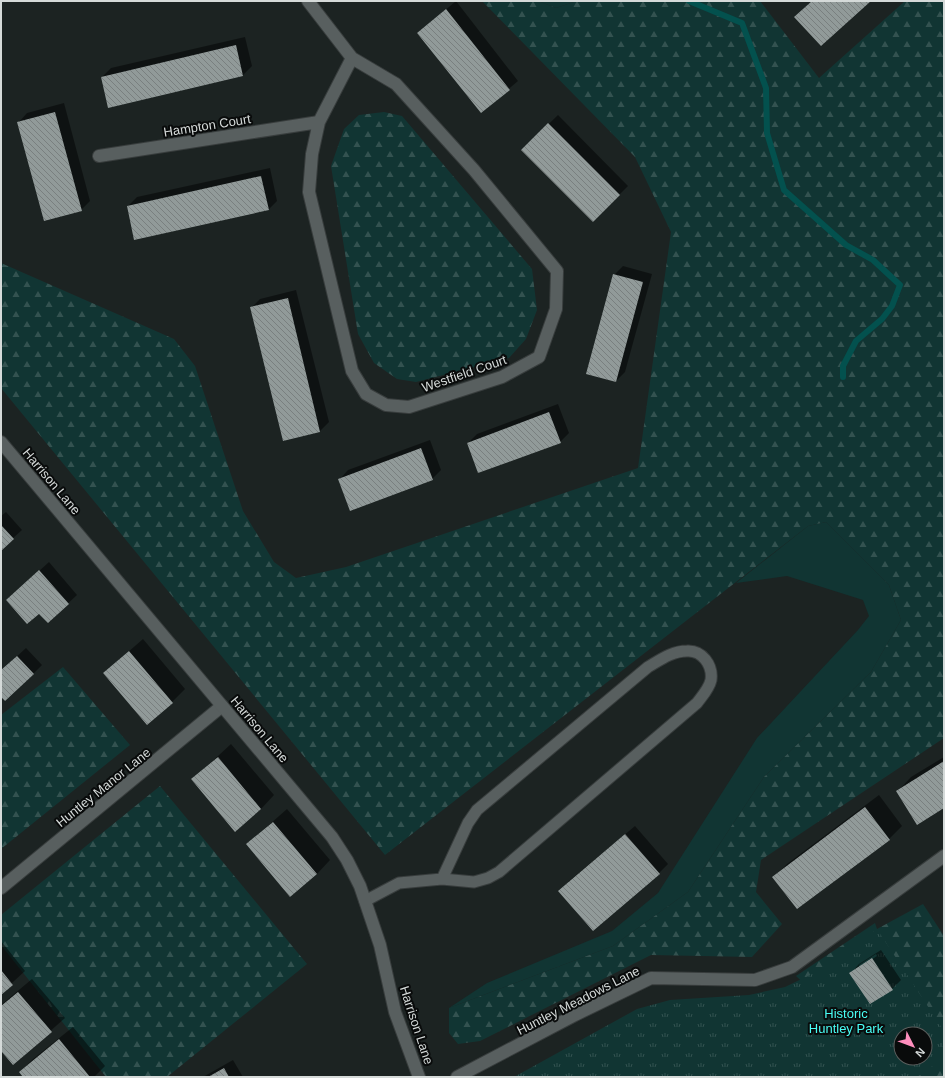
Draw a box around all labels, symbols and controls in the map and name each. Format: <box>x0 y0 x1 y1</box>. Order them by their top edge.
street label: Hampton Court <box>162 111 252 140</box>
street label: Westfield Court <box>420 352 509 395</box>
street label: Harrison Lane <box>20 445 84 517</box>
street label: Harrison Lane <box>228 693 292 765</box>
street label: Huntley Manor Lane <box>53 745 154 830</box>
street label: Huntley Meadows Lane <box>514 963 642 1038</box>
street label: Harrison Lane <box>397 984 436 1066</box>
park label: Historic Huntley Park <box>809 1006 884 1036</box>
north arrow <box>893 1026 933 1066</box>
text: N <box>913 1046 928 1060</box>

